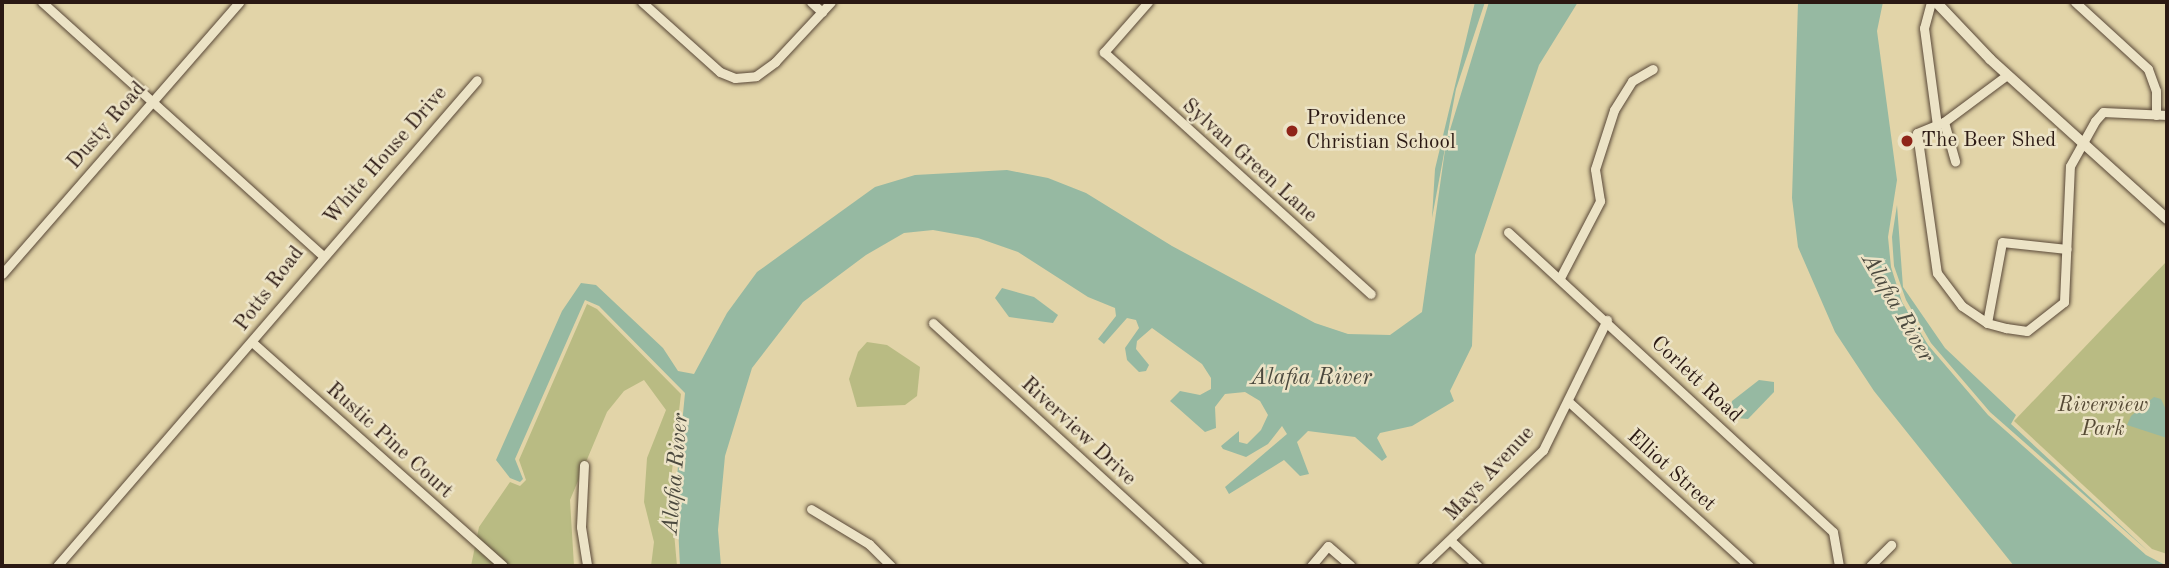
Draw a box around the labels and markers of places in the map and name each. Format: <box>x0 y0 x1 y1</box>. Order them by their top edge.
place label: Providence Christian School <box>1306 106 1456 156</box>
marker: Providence Christian School <box>1284 123 1300 139</box>
place label: The Beer Shed <box>1921 128 2056 154</box>
marker: The Beer Shed <box>1899 133 1915 149</box>

